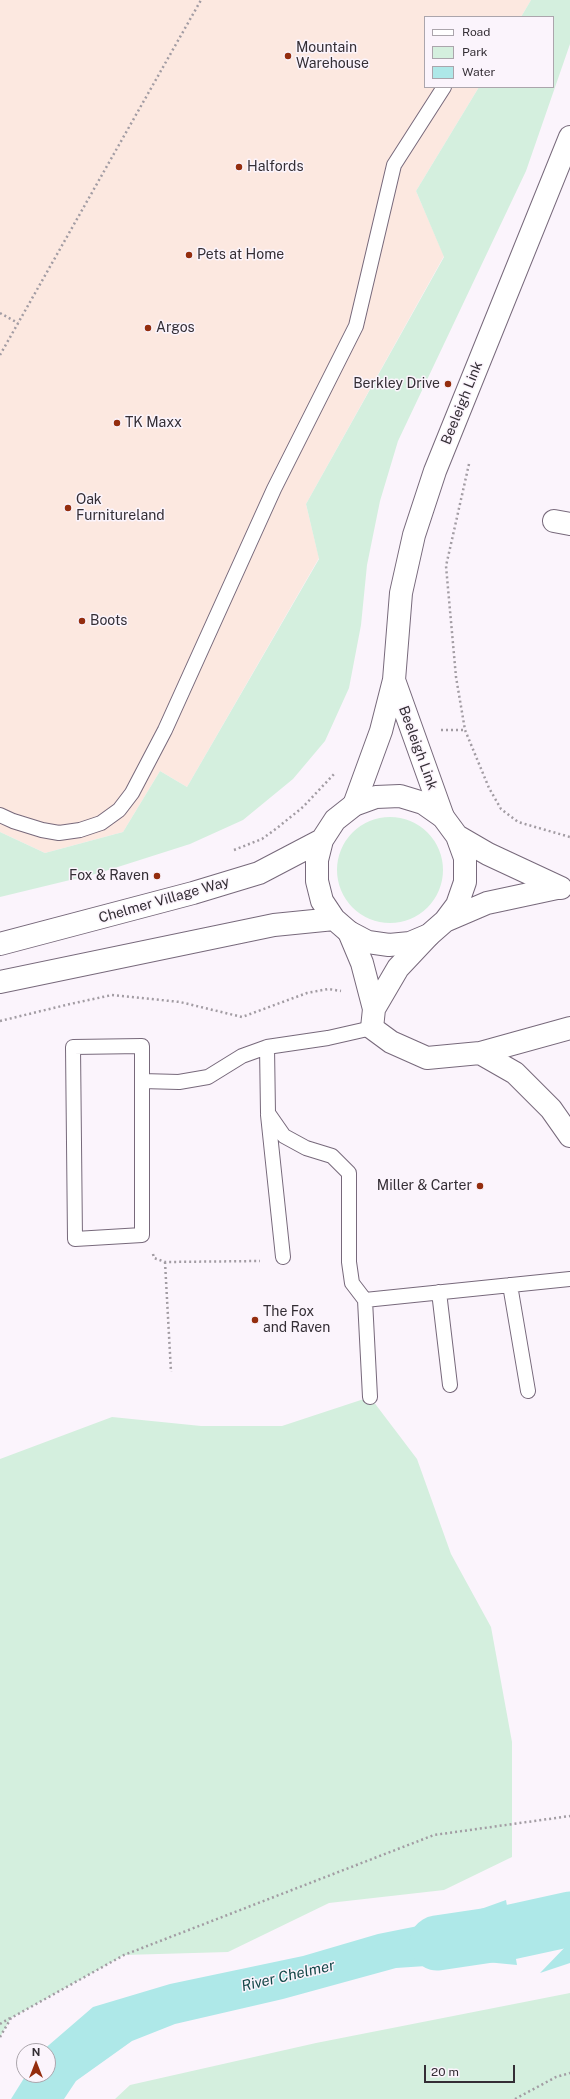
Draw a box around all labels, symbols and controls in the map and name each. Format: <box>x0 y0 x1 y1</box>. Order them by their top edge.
legend <box>424 16 554 88</box>
text: Road <box>462 25 490 39</box>
place label: Mountain Warehouse <box>296 40 369 72</box>
text: Park <box>462 45 488 59</box>
marker: Mountain Warehouse <box>283 51 293 61</box>
text: Water <box>462 65 495 79</box>
place label: Halfords <box>247 159 304 175</box>
marker: Halfords <box>234 162 244 172</box>
place label: Pets at Home <box>197 247 284 263</box>
marker: Pets at Home <box>184 250 194 260</box>
place label: Argos <box>156 320 195 336</box>
marker: Argos <box>143 323 153 333</box>
street label: Beeleigh Link <box>438 359 486 447</box>
place label: Berkley Drive <box>353 376 440 392</box>
marker: Berkley Drive <box>443 379 453 389</box>
place label: TK Maxx <box>125 415 182 431</box>
marker: TK Maxx <box>112 418 122 428</box>
place label: Oak Furnitureland <box>76 492 165 524</box>
marker: Oak Furnitureland <box>63 503 73 513</box>
place label: Boots <box>90 613 127 629</box>
marker: Boots <box>77 616 87 626</box>
street label: Beeleigh Link <box>395 704 441 792</box>
place label: Fox & Raven <box>69 868 149 884</box>
marker: Fox & Raven <box>152 871 162 881</box>
street label: Chelmer Village Way <box>97 873 231 927</box>
place label: Miller & Carter <box>377 1178 472 1194</box>
marker: Miller & Carter <box>475 1181 485 1191</box>
place label: The Fox and Raven <box>263 1304 330 1336</box>
marker: The Fox and Raven <box>250 1315 260 1325</box>
water label: River Chelmer <box>240 1957 336 1995</box>
north arrow <box>16 2043 56 2083</box>
text: N <box>32 2046 40 2058</box>
scale bar <box>426 2057 517 2083</box>
text: 20 m <box>431 2065 459 2079</box>

